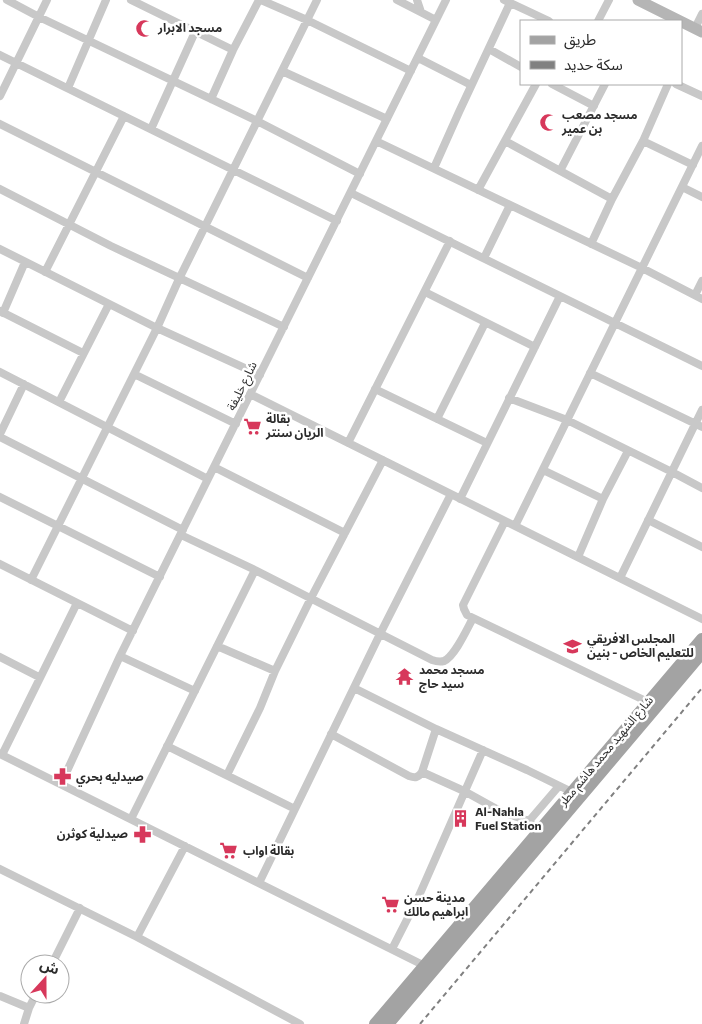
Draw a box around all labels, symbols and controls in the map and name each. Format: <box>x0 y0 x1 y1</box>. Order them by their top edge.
mosque icon: مسجد الابرار <box>134 18 154 38</box>
place label: مسجد الابرار <box>157 20 222 35</box>
legend <box>520 20 682 85</box>
text: طريق <box>564 30 596 50</box>
text: سكة حديد <box>564 55 623 73</box>
place label: مسجد مصعب بن عمير <box>561 107 638 136</box>
mosque icon: مسجد مصعب بن عمير <box>538 112 558 132</box>
street label: شارع خليفة <box>223 359 262 414</box>
place label: بقالة الريان سنتر <box>265 411 324 440</box>
supermarket icon: بقالة الريان سنتر <box>242 416 262 436</box>
place label: المجلس الافريقي للتعليم الخاص - بنين <box>587 631 694 662</box>
school or university icon: المجلس الافريقي للتعليم الخاص - بنين <box>563 636 583 656</box>
place label: مسجد محمد سيد حاج <box>419 662 484 693</box>
temple icon: مسجد محمد سيد حاج <box>395 667 415 687</box>
street label: شارع الشهيد محمد هاشم مطر <box>555 693 658 811</box>
pharmacy icon: صيدليه بحري <box>52 767 72 787</box>
place label: صيدليه بحري <box>76 769 144 787</box>
place label: Al-Nahla Fuel Station <box>475 804 542 832</box>
building icon: Al-Nahla Fuel Station <box>451 809 471 829</box>
pharmacy icon: صيدلية كوثرن <box>132 824 152 844</box>
place label: صيدلية كوثرن <box>57 826 128 841</box>
supermarket icon: بقالة اواب <box>219 841 239 861</box>
place label: بقالة اواب <box>243 843 295 858</box>
place label: مدينة حسن ابراهيم مالك <box>404 890 468 921</box>
supermarket icon: مدينة حسن ابراهيم مالك <box>380 895 400 915</box>
north arrow <box>20 954 70 1004</box>
text: ش <box>38 955 62 978</box>

